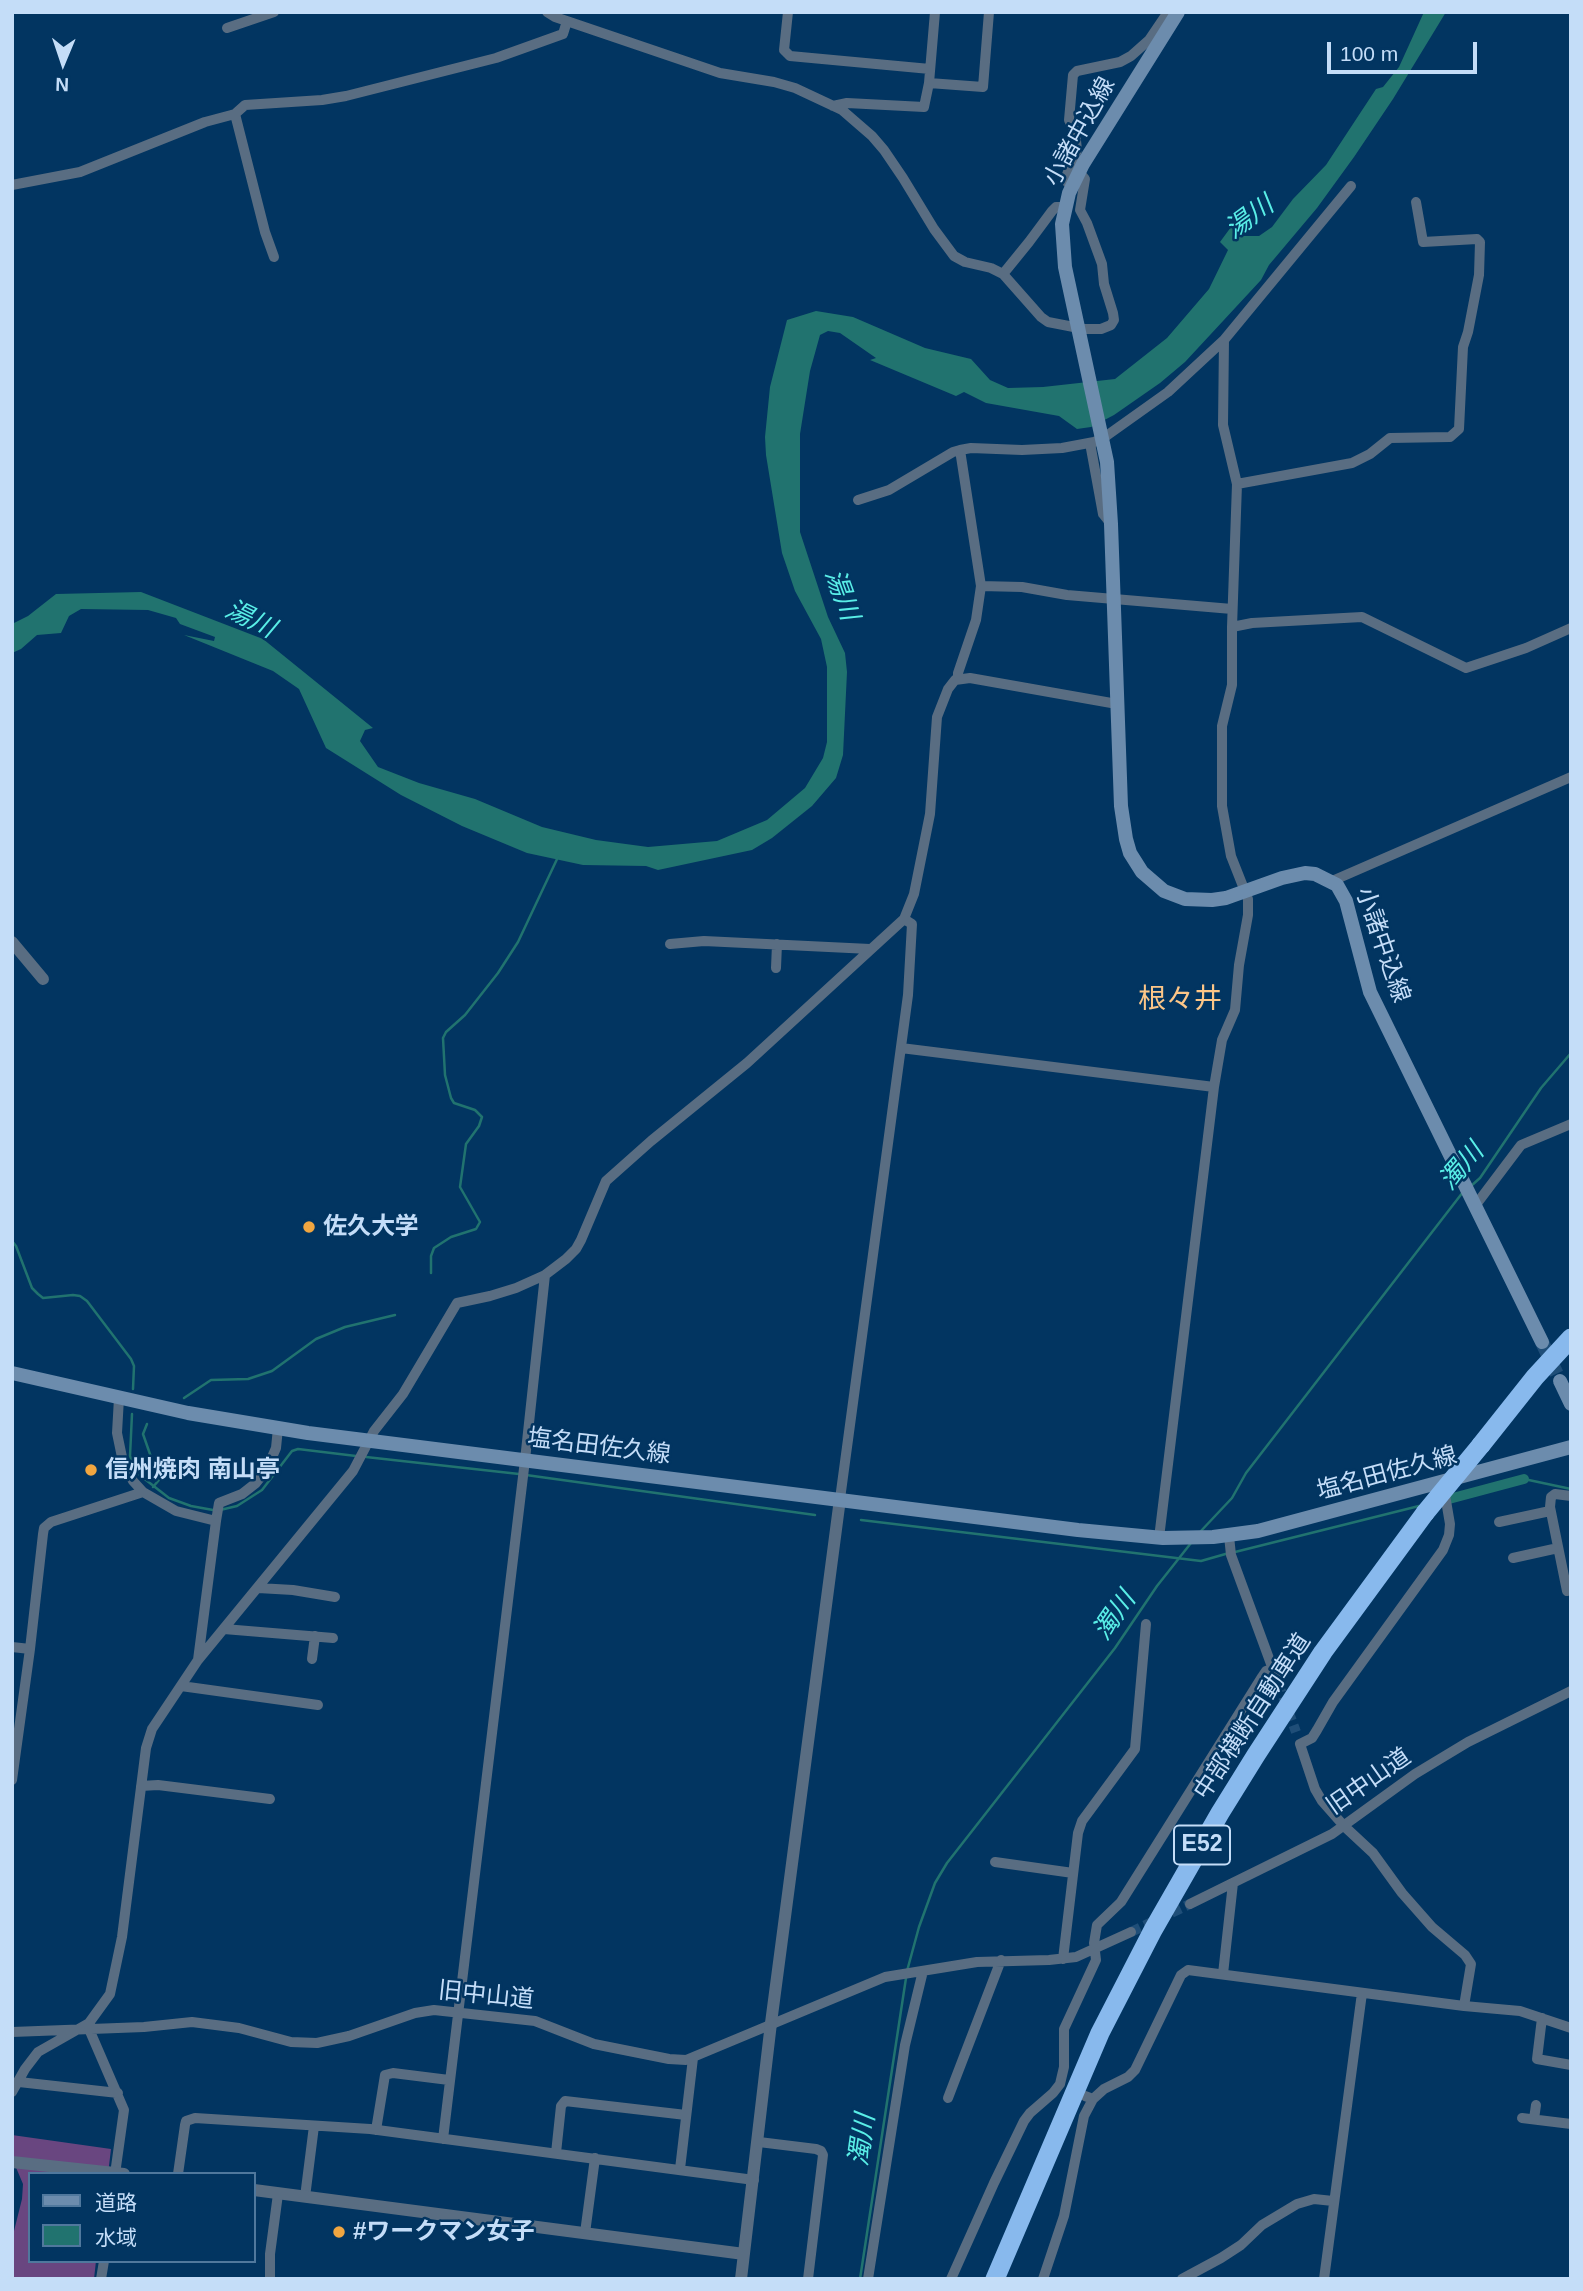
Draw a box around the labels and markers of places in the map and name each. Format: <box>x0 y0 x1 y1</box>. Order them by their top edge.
place label: 佐久大学 <box>323 1213 419 1241</box>
marker: 佐久大学 <box>301 1219 317 1235</box>
place label: 信州焼肉 南山亭 <box>105 1456 280 1484</box>
marker: 信州焼肉 南山亭 <box>83 1462 99 1478</box>
place label: #ワークマン女子 <box>353 2218 534 2246</box>
marker: #ワークマン女子 <box>331 2224 347 2240</box>

